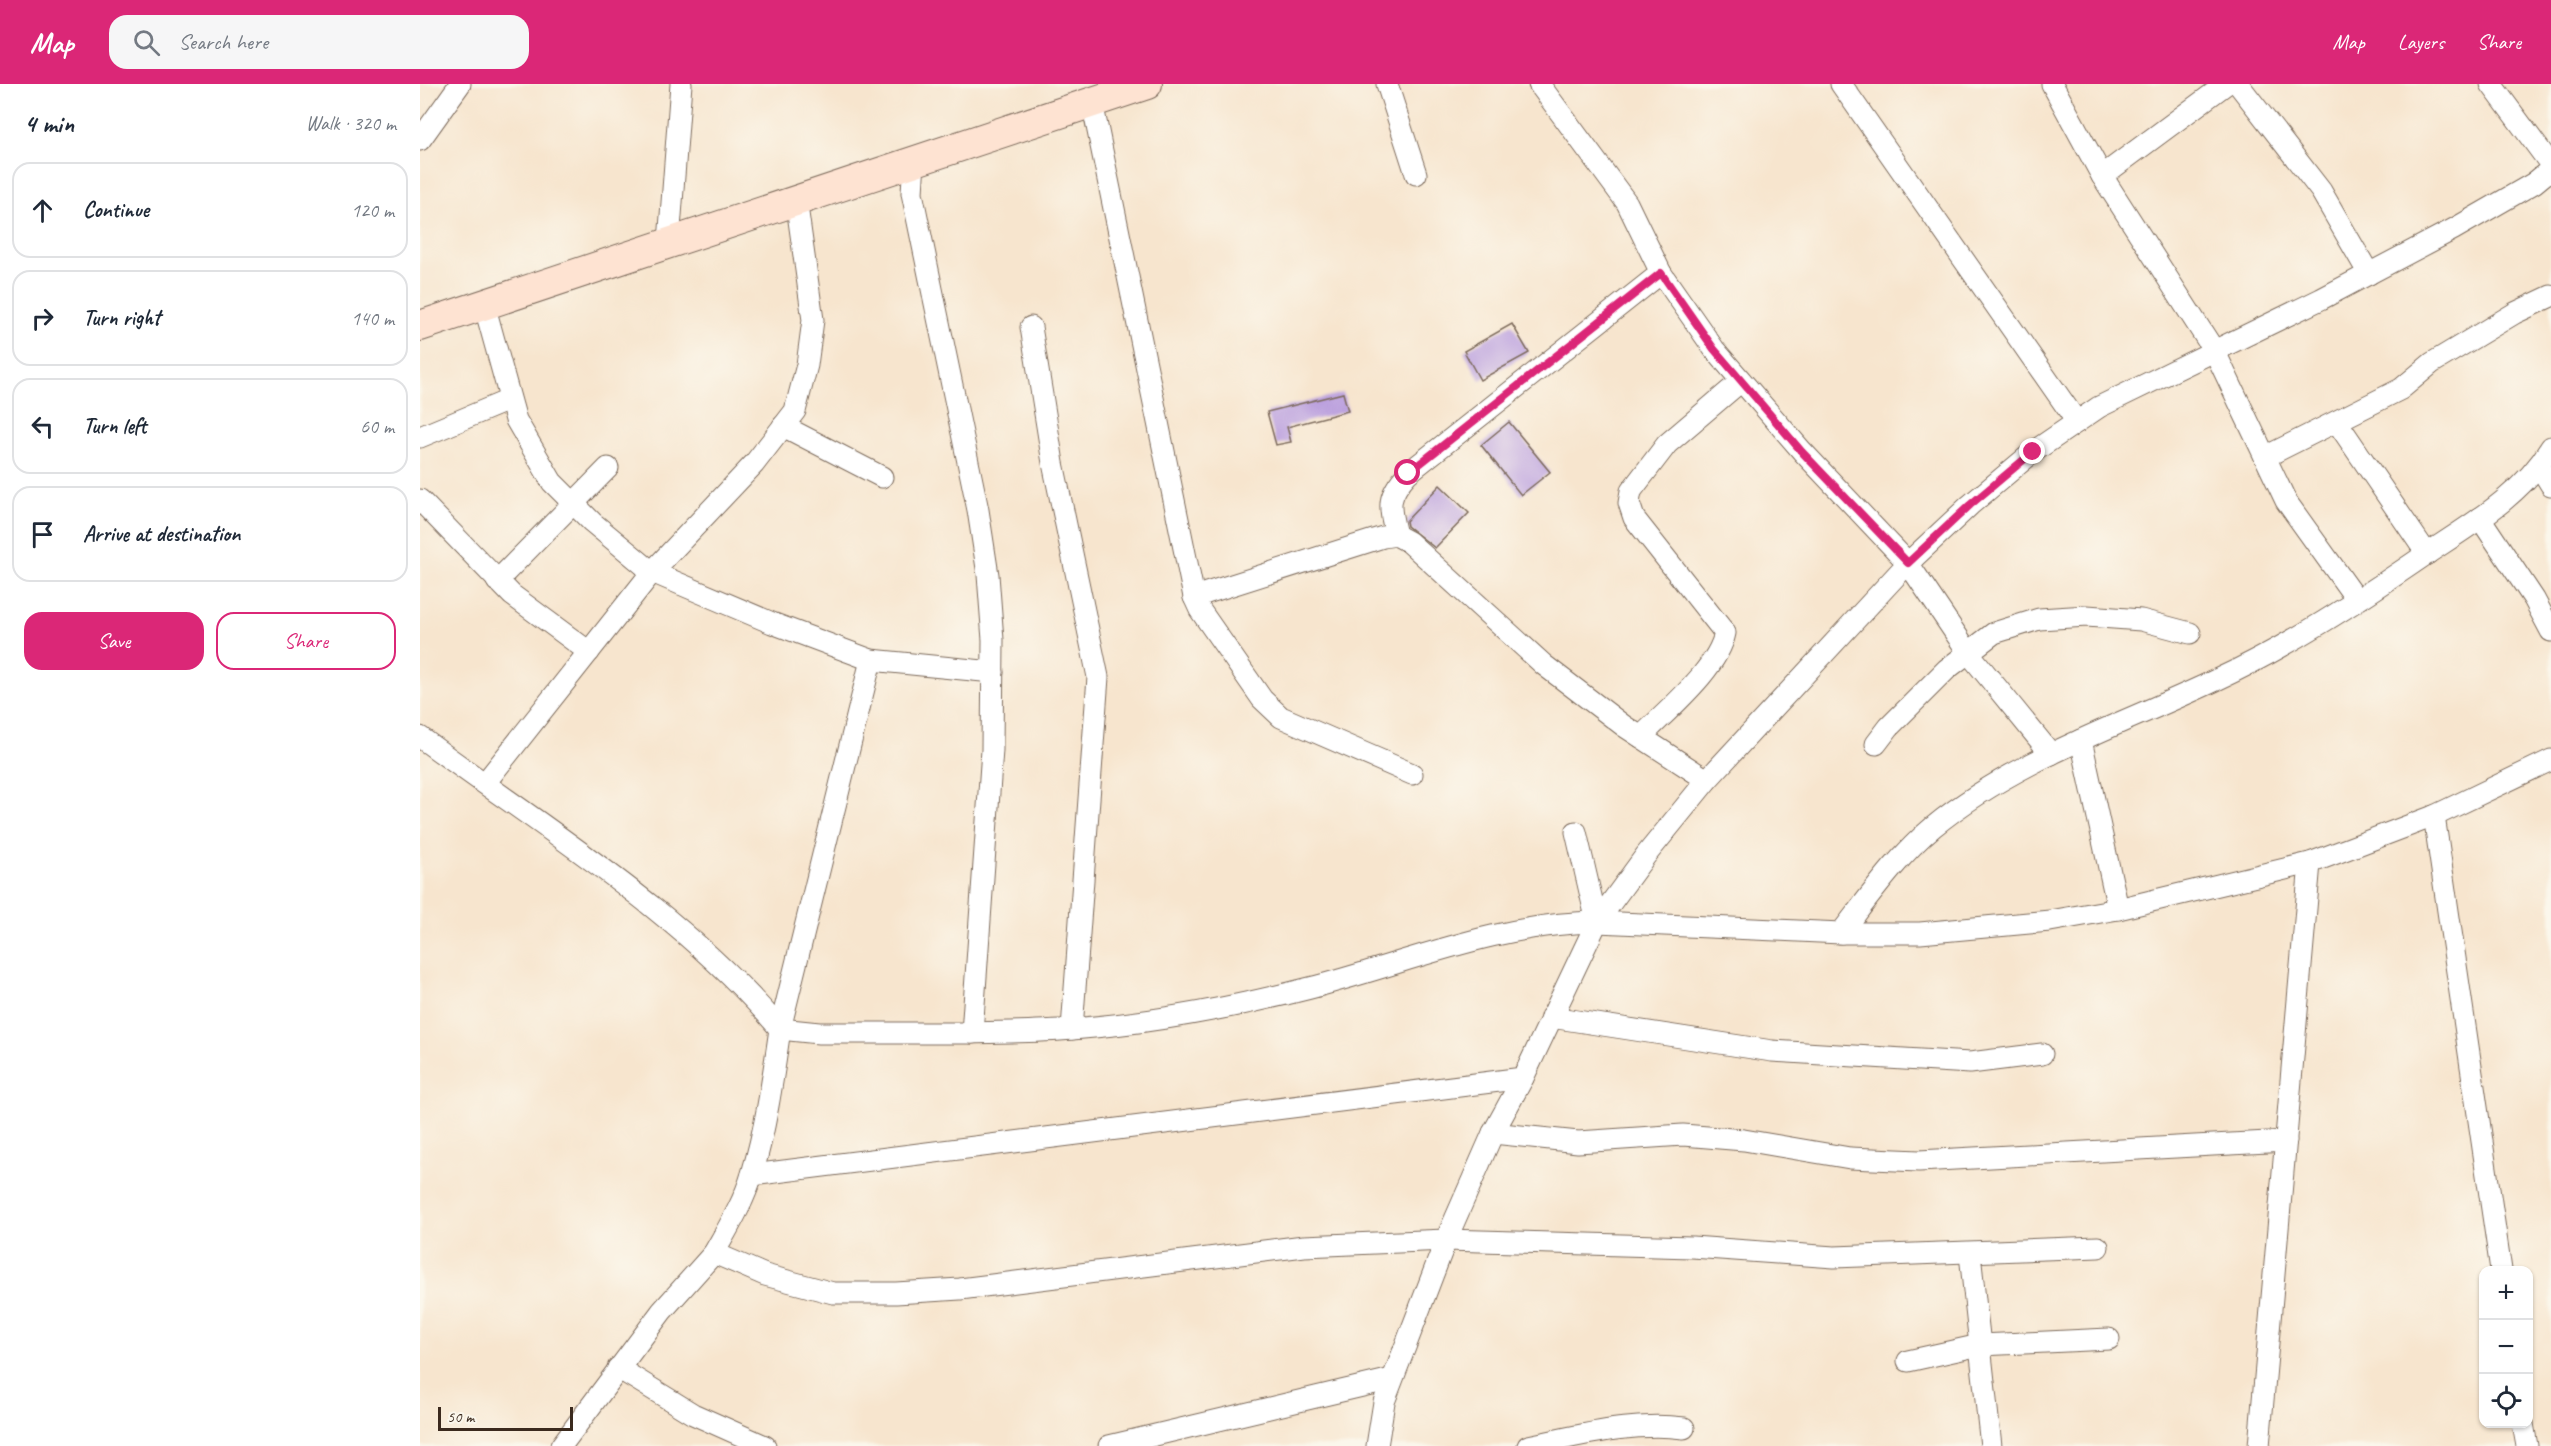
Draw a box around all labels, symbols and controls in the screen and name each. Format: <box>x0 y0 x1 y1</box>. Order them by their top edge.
search box <box>109 15 529 69</box>
text: Map <box>30 25 73 60</box>
icon: search <box>130 26 163 59</box>
text: Search here <box>178 28 268 56</box>
text: Map <box>2332 29 2365 55</box>
text: Layers <box>2398 29 2444 55</box>
text: Share <box>2477 29 2521 55</box>
text: 4 min <box>24 107 74 140</box>
text: Walk · 320 m <box>306 111 396 136</box>
icon: ahead <box>26 194 59 227</box>
text: Continue <box>83 196 149 224</box>
text: 120 m <box>351 198 394 223</box>
icon: right <box>26 302 59 335</box>
text: Turn right <box>83 304 160 332</box>
text: 140 m <box>351 306 394 331</box>
icon: left <box>26 410 59 443</box>
text: Turn left <box>83 412 147 440</box>
text: 60 m <box>360 414 394 439</box>
route end <box>2019 438 2045 464</box>
route start <box>1394 459 1420 485</box>
icon: arrive <box>26 518 59 551</box>
text: Arrive at destination <box>83 520 240 548</box>
button: Save <box>24 612 204 670</box>
button: Share <box>216 612 396 670</box>
map controls <box>2479 1266 2533 1428</box>
button: + <box>2479 1266 2533 1320</box>
button: − <box>2479 1320 2533 1374</box>
button: locate <box>2479 1374 2533 1428</box>
scale bar <box>438 1404 573 1432</box>
text: 50 m <box>447 1407 474 1427</box>

